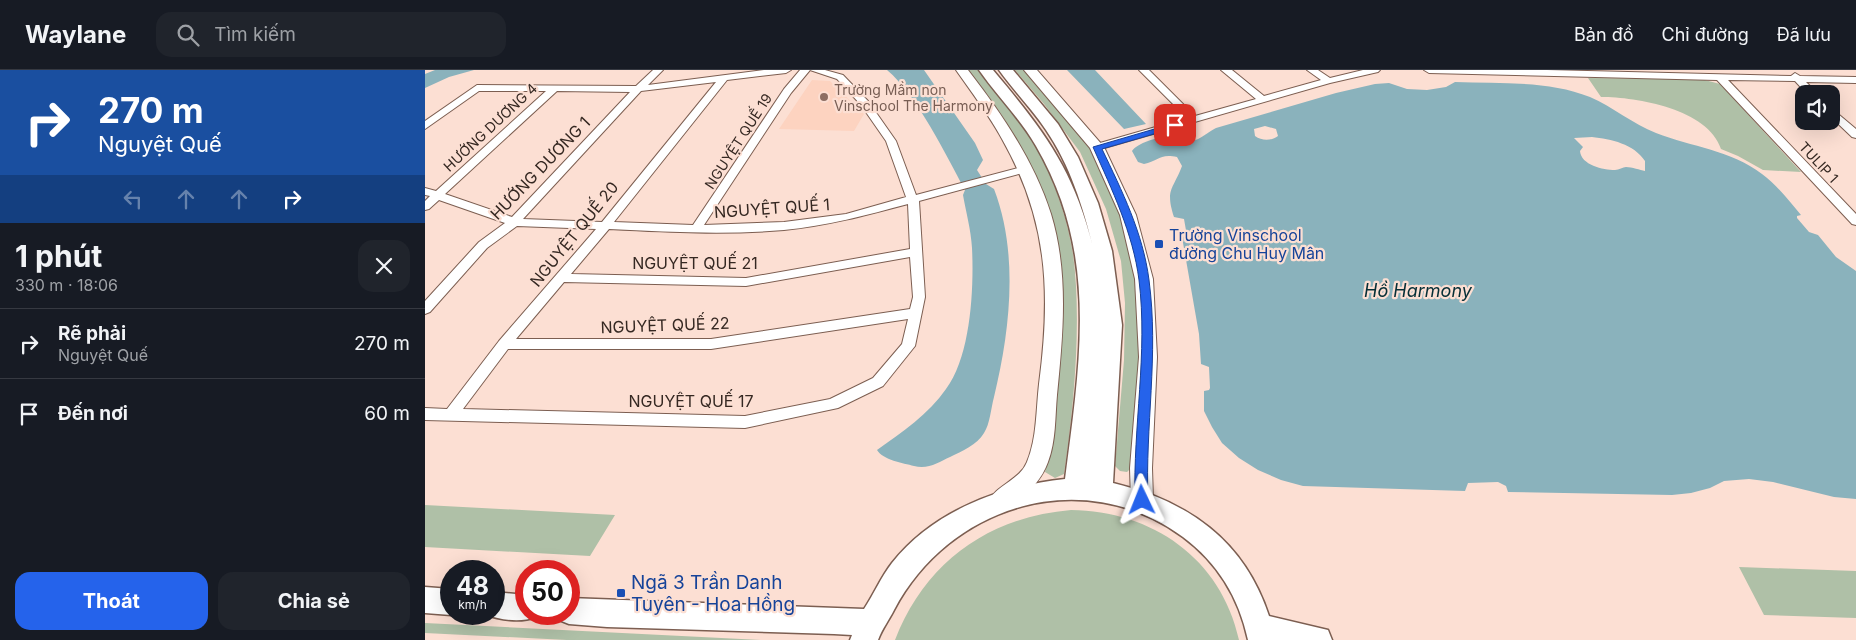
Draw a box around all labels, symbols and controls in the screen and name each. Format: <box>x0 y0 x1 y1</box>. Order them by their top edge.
search box <box>156 12 506 57</box>
text: Waylane <box>25 20 126 49</box>
icon: search <box>174 21 202 49</box>
text: Tìm kiếm <box>214 23 296 46</box>
text: Bản đồ <box>1574 24 1633 45</box>
text: Chỉ đường <box>1661 24 1749 45</box>
text: Đã lưu <box>1777 24 1831 45</box>
street label: HƯỚNG DƯƠNG 4 <box>440 79 540 175</box>
place label: Trường Mầm non Vinschool The Harmony <box>834 81 993 114</box>
map controls <box>1795 85 1840 130</box>
button: sound <box>1795 85 1840 130</box>
text: 270 m <box>98 89 204 131</box>
street label: NGUYỆT QUẾ 19 <box>698 89 775 192</box>
icon: right <box>15 90 80 155</box>
marker: Trường Mầm non Vinschool The Harmony <box>818 91 830 103</box>
pin <box>1154 104 1196 146</box>
icon: arrive <box>1161 111 1189 139</box>
street label: HƯỚNG DƯƠNG 1 <box>486 112 594 224</box>
text: Nguyệt Quế <box>98 131 222 157</box>
street label: TULIP 1 <box>1796 138 1842 186</box>
street label: NGUYỆT QUẾ 20 <box>524 176 622 291</box>
icon: left <box>119 185 147 213</box>
icon: ahead <box>172 185 200 213</box>
icon: ahead <box>225 185 253 213</box>
icon: right <box>278 185 306 213</box>
street label: NGUYỆT QUẾ 1 <box>713 192 831 222</box>
place label: Trường Vinschool đường Chu Huy Mân <box>1169 225 1324 263</box>
text: 1 phút <box>15 238 102 274</box>
marker: Trường Vinschool đường Chu Huy Mân <box>1153 238 1165 250</box>
button: close <box>358 240 410 292</box>
street label: NGUYỆT QUẾ 21 <box>632 251 758 273</box>
text: 330 m · 18:06 <box>15 275 118 295</box>
water label: Hồ Harmony <box>1364 280 1473 301</box>
street label: NGUYỆT QUẾ 22 <box>600 311 730 337</box>
text: Rẽ phải <box>58 322 126 345</box>
icon: right <box>15 330 43 358</box>
text: 270 m <box>354 332 410 355</box>
text: Nguyệt Quế <box>58 345 148 365</box>
street label: NGUYỆT QUẾ 17 <box>628 389 754 411</box>
icon: arrive <box>15 400 43 428</box>
text: Đến nơi <box>58 402 128 425</box>
text: 60 m <box>364 402 410 425</box>
position arrow <box>1115 473 1167 525</box>
speed limit sign: 50 <box>515 560 580 625</box>
text: 48 <box>456 571 489 601</box>
place label: Ngã 3 Trần Danh Tuyên - Hoa Hồng <box>631 571 795 616</box>
button: Thoát <box>15 572 208 630</box>
button: Chia sẻ <box>218 572 410 630</box>
marker: Ngã 3 Trần Danh Tuyên - Hoa Hồng <box>615 587 627 599</box>
text: km/h <box>458 597 487 612</box>

